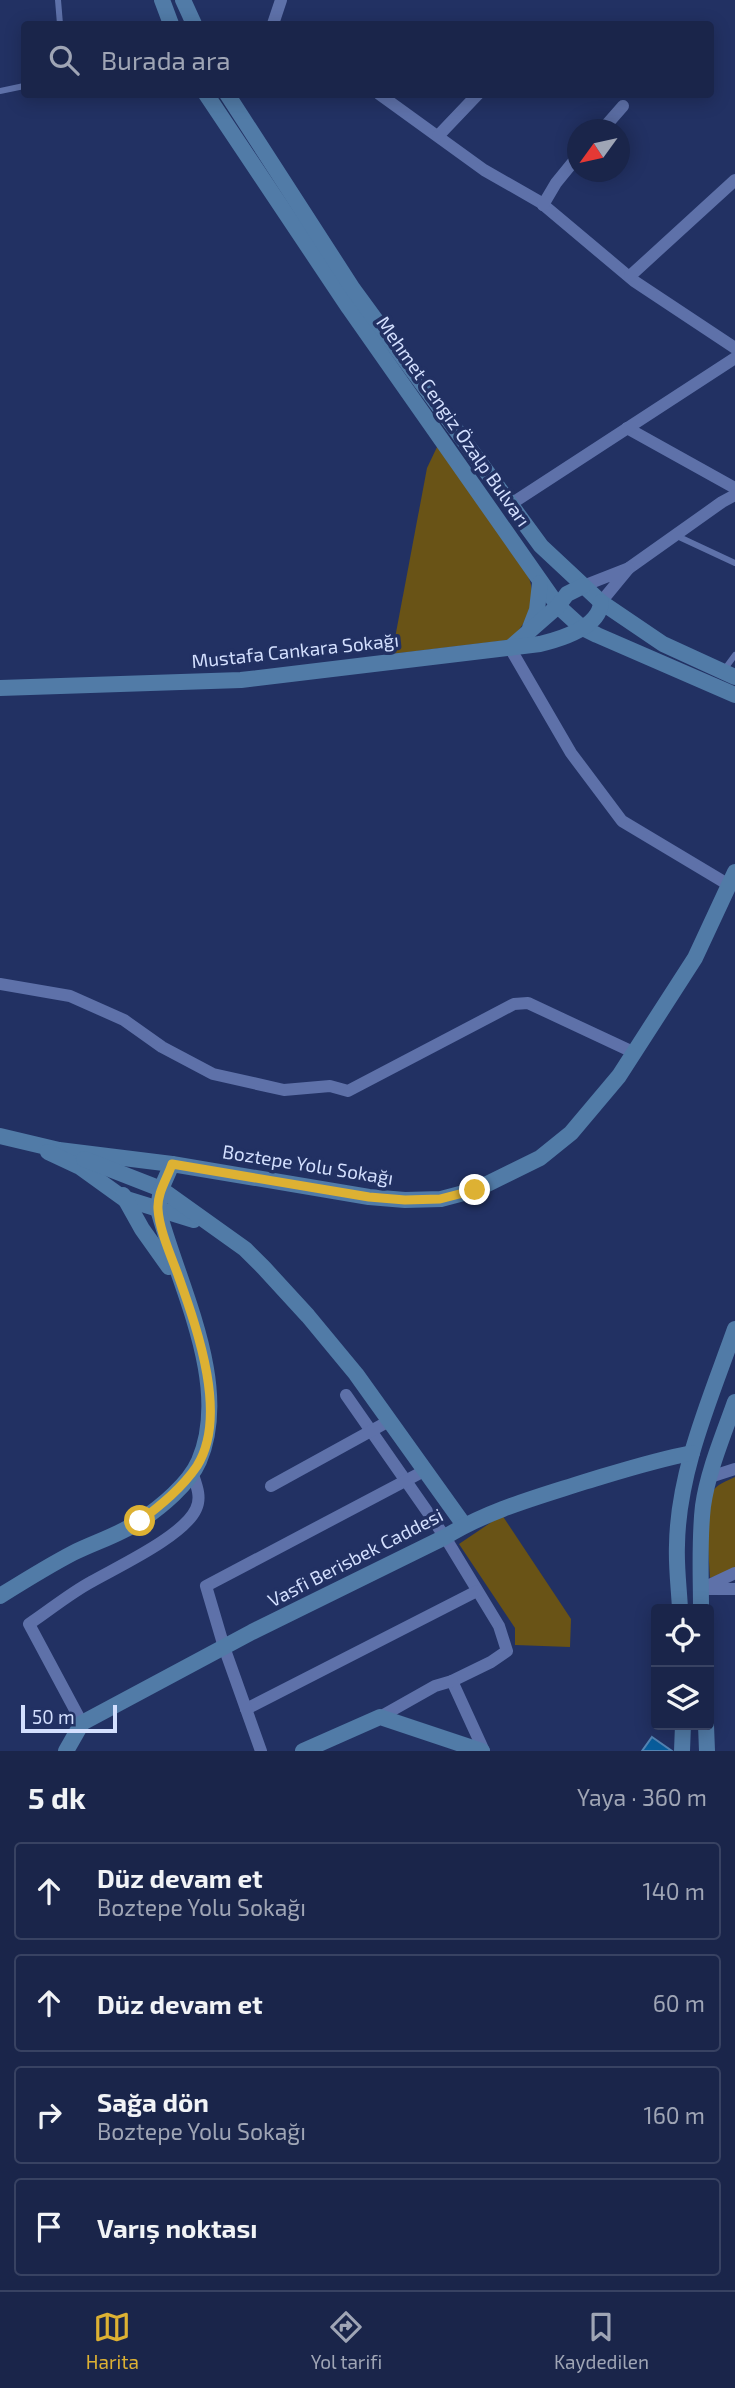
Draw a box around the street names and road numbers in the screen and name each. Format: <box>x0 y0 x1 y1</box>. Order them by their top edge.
street label: Mehmet Cengiz Özalp Bulvarı <box>372 311 536 531</box>
street label: Mustafa Cankara Sokağı <box>190 628 400 672</box>
street label: Boztepe Yolu Sokağı <box>221 1139 395 1189</box>
street label: Vasfi Berisbek Caddesi <box>263 1503 447 1611</box>

